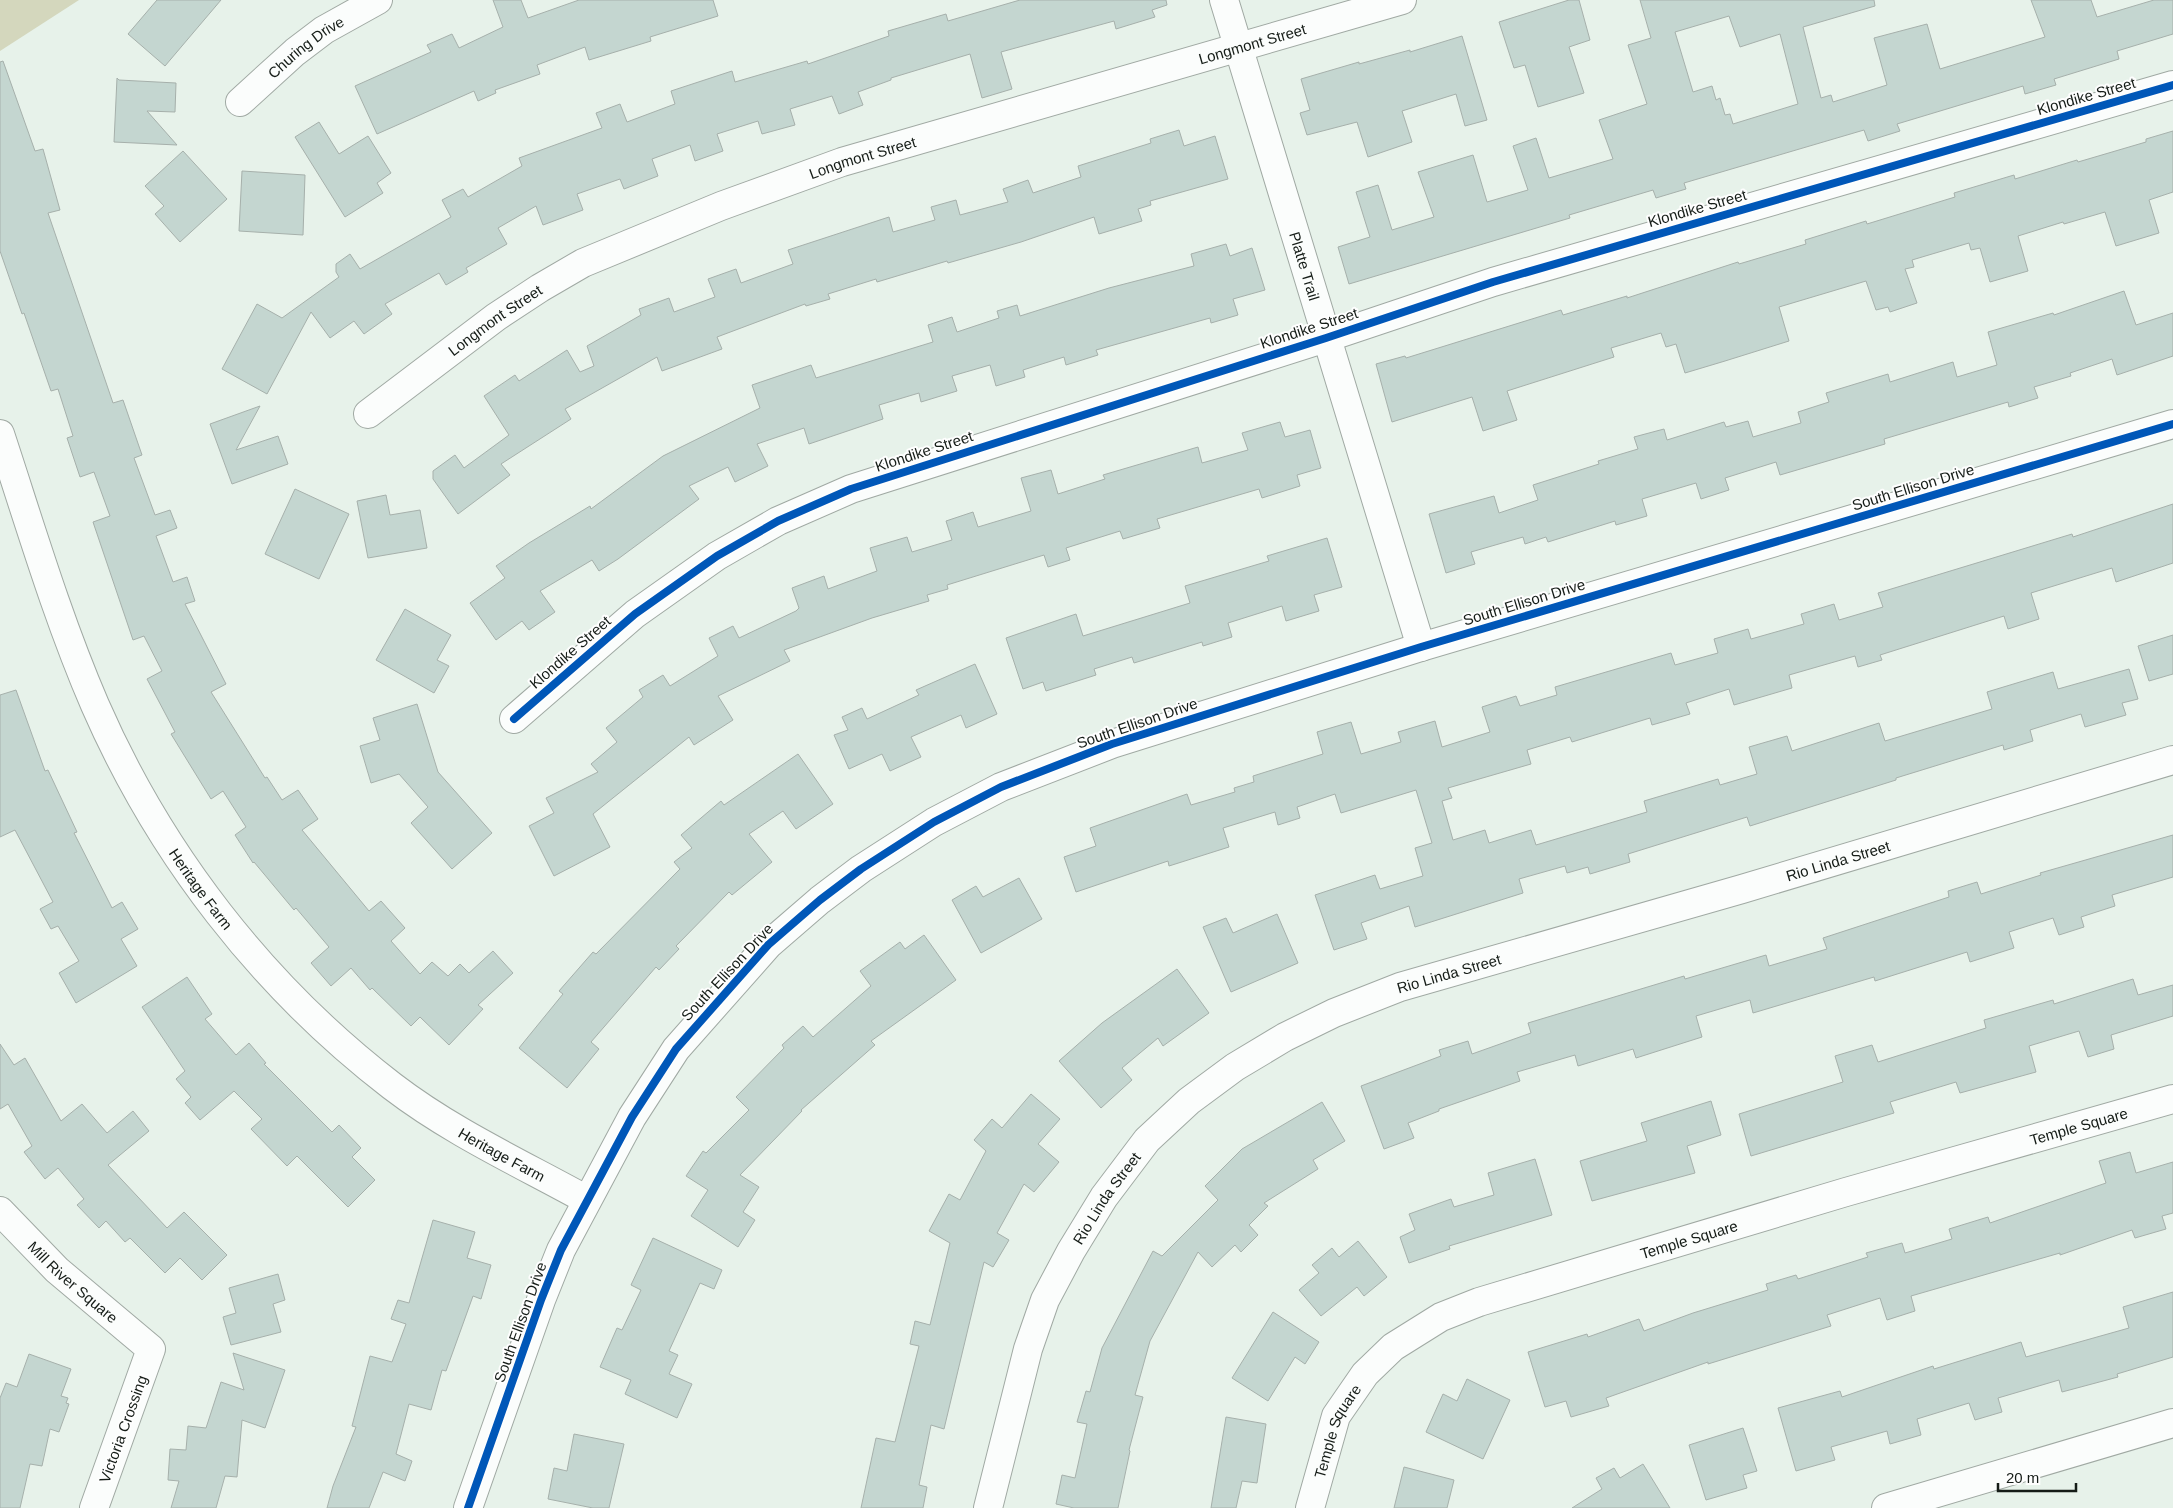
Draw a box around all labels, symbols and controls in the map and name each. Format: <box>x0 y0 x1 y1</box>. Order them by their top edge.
street label: Churing Drive <box>264 12 347 81</box>
street label: Longmont Street <box>1196 20 1309 67</box>
street label: Klondike Street <box>2035 74 2138 118</box>
street label: Longmont Street <box>807 132 919 182</box>
street label: Klondike Street <box>1646 186 1749 230</box>
street label: Platte Trail <box>1287 230 1323 302</box>
street label: Longmont Street <box>445 280 546 359</box>
street label: Klondike Street <box>1258 304 1361 352</box>
street label: Klondike Street <box>873 427 976 475</box>
street label: South Ellison Drive <box>1850 460 1976 514</box>
street label: South Ellison Drive <box>1461 575 1587 629</box>
street label: Klondike Street <box>526 612 615 692</box>
street label: South Ellison Drive <box>1074 694 1200 752</box>
street label: Rio Linda Street <box>1784 837 1893 884</box>
street label: Heritage Farm <box>166 845 236 933</box>
street label: South Ellison Drive <box>678 920 776 1024</box>
street label: Rio Linda Street <box>1395 950 1504 996</box>
street label: Temple Square <box>2028 1104 2130 1148</box>
street label: Heritage Farm <box>456 1124 548 1184</box>
street label: Rio Linda Street <box>1069 1148 1144 1247</box>
street label: Temple Square <box>1638 1216 1740 1262</box>
street label: Mill River Square <box>25 1237 122 1326</box>
street label: South Ellison Drive <box>490 1260 550 1384</box>
street label: Victoria Crossing <box>96 1373 150 1485</box>
street label: Temple Square <box>1310 1381 1364 1480</box>
scale bar <box>1998 1460 2076 1492</box>
text: 20 m <box>2006 1469 2039 1486</box>

